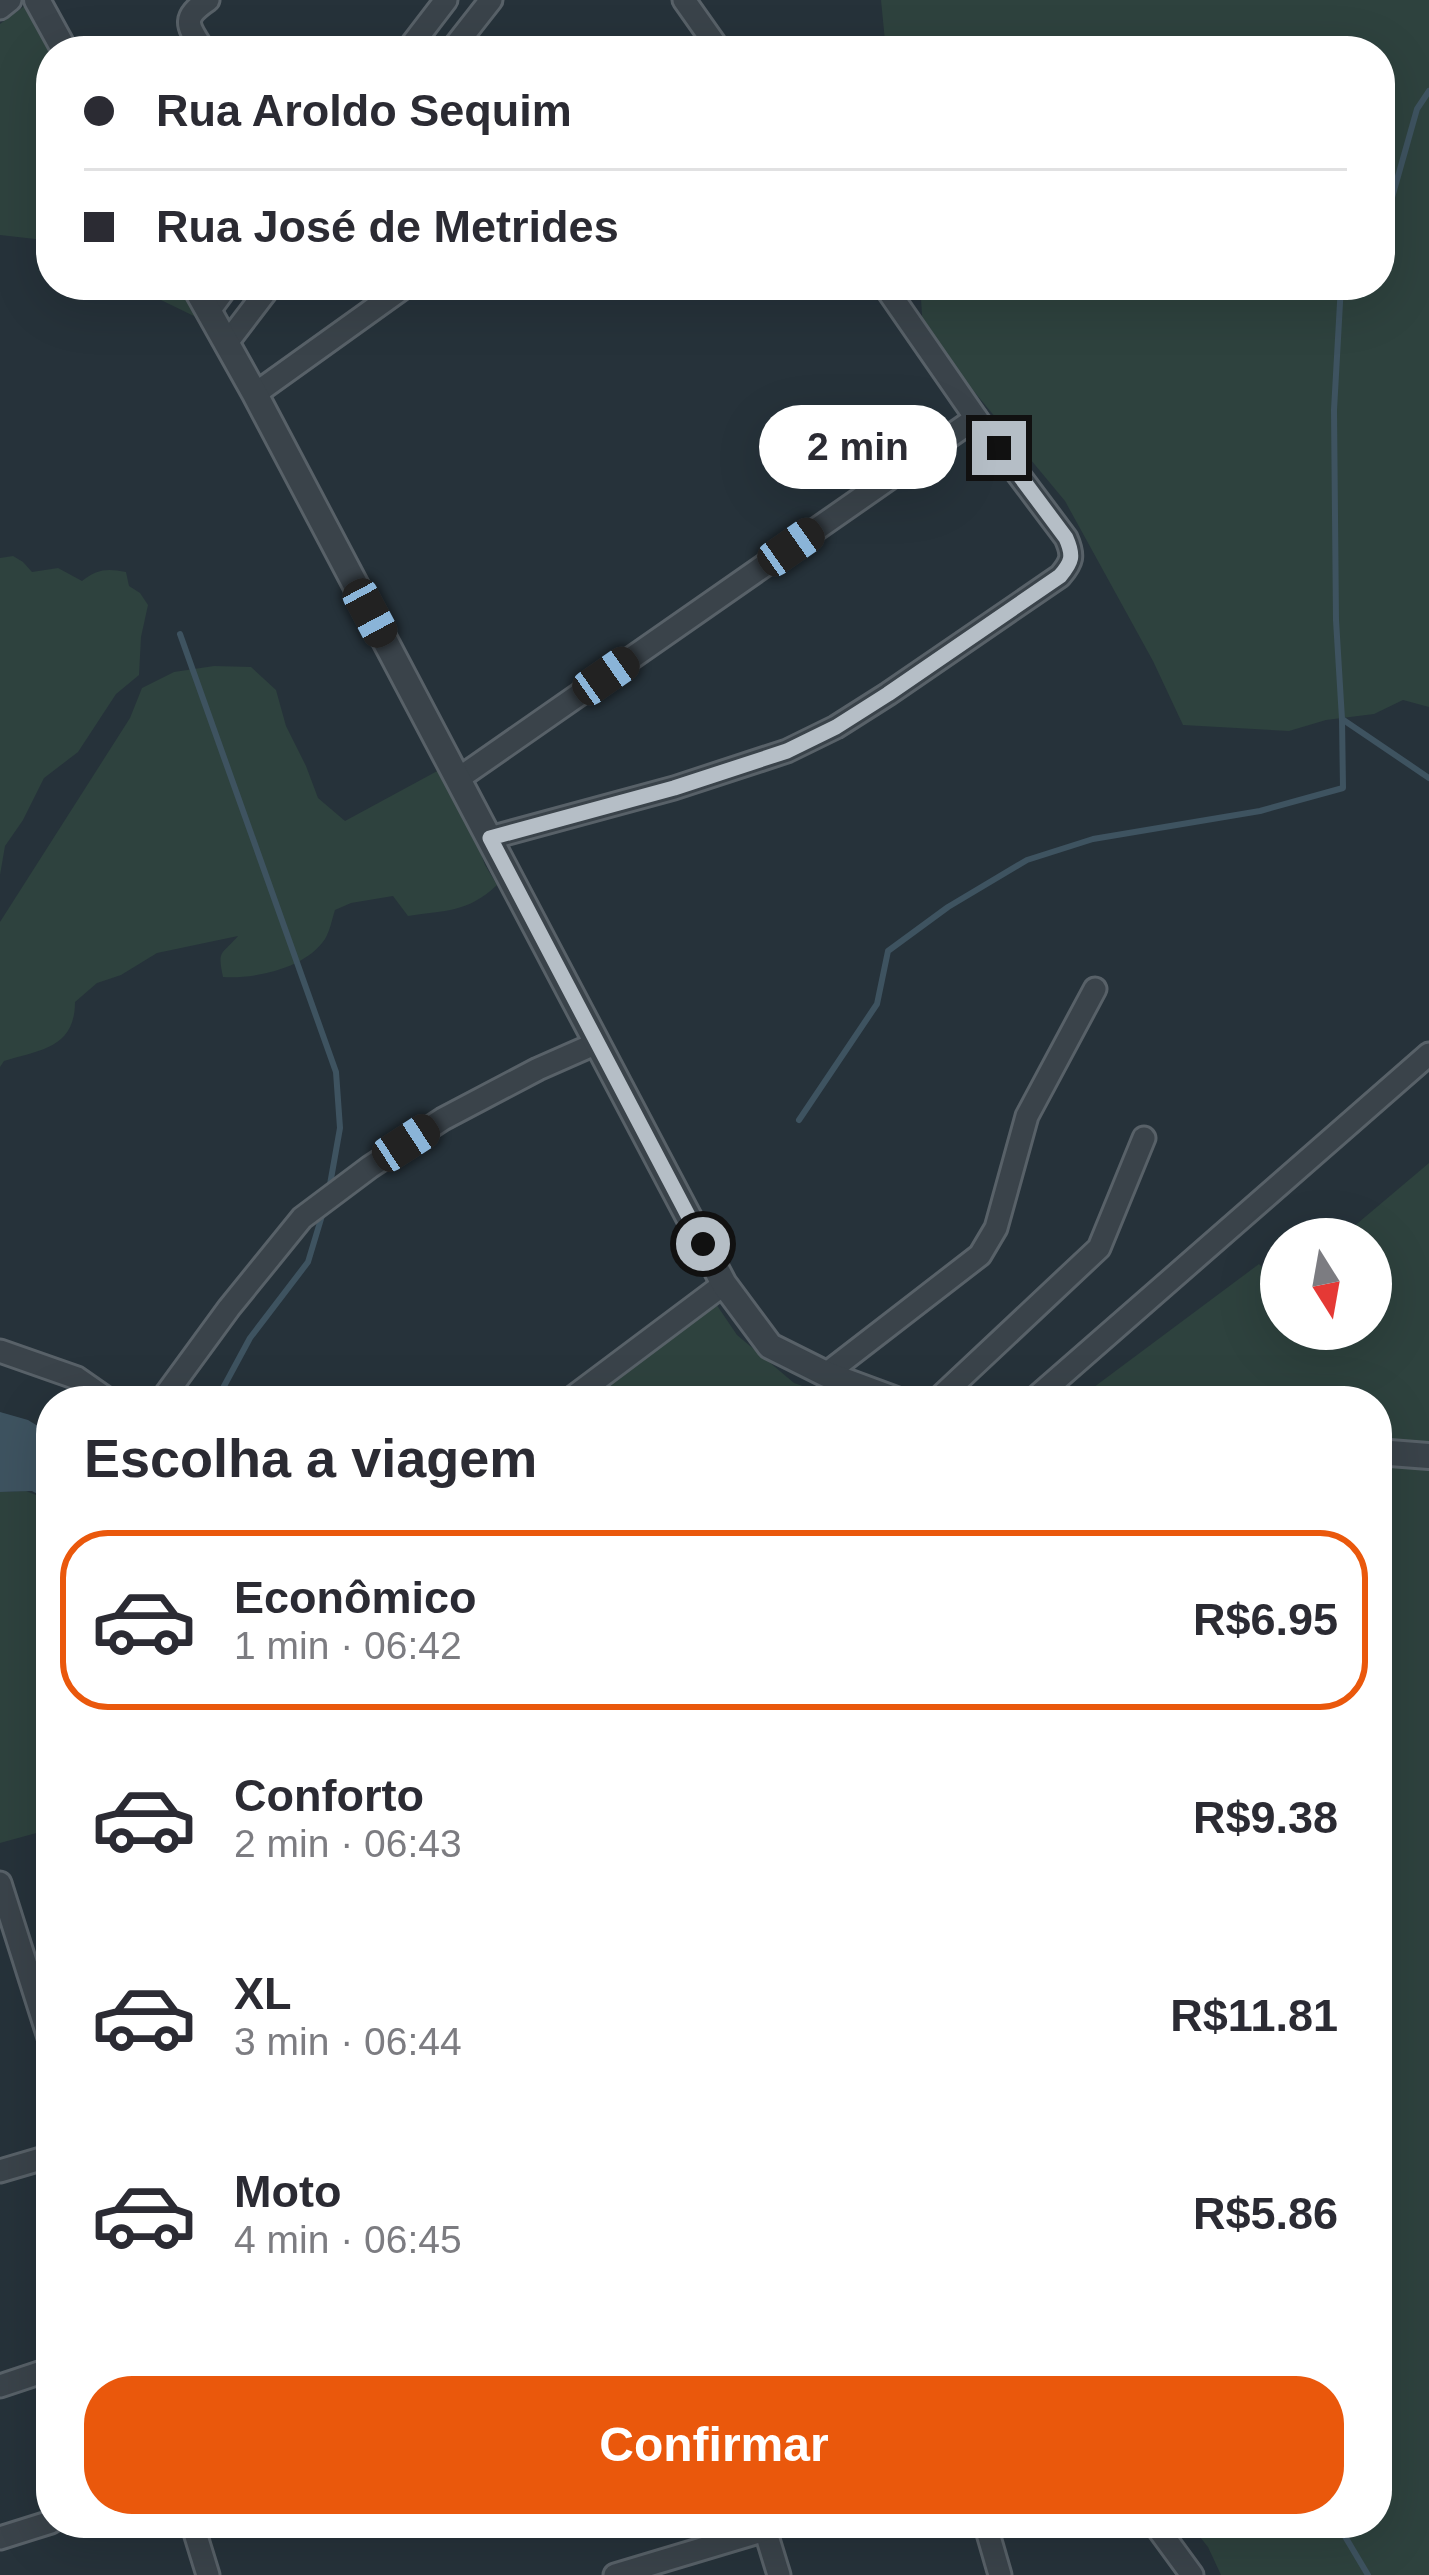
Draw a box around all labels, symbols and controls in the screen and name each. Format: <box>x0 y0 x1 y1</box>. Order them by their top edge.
text: Rua Aroldo Sequim <box>156 85 572 136</box>
text: Rua José de Metrides <box>156 201 619 252</box>
callout: 2 min <box>759 406 957 490</box>
route end <box>972 421 1026 475</box>
text: 2 min <box>807 425 909 468</box>
car <box>751 512 831 582</box>
car <box>337 573 403 653</box>
car <box>566 641 646 711</box>
car <box>366 1108 446 1178</box>
route start <box>676 1217 730 1271</box>
north arrow <box>1260 1218 1392 1350</box>
map controls <box>1260 1218 1392 1350</box>
text: Escolha a viagem <box>84 1428 537 1488</box>
icon: car <box>90 1566 198 1674</box>
text: Econômico <box>234 1572 477 1623</box>
text: R$6.95 <box>1193 1594 1338 1645</box>
text: 1 min · 06:42 <box>234 1624 462 1667</box>
icon: car <box>90 1764 198 1872</box>
text: Conforto <box>234 1770 424 1821</box>
text: R$9.38 <box>1193 1792 1338 1843</box>
text: 2 min · 06:43 <box>234 1822 462 1865</box>
icon: car <box>90 1962 198 2070</box>
text: XL <box>234 1968 292 2019</box>
text: R$11.81 <box>1170 1990 1338 2041</box>
text: 3 min · 06:44 <box>234 2020 462 2063</box>
icon: car <box>90 2160 198 2268</box>
text: Moto <box>234 2166 341 2217</box>
text: R$5.86 <box>1193 2188 1338 2239</box>
text: 4 min · 06:45 <box>234 2218 462 2261</box>
button: Confirmar <box>84 2376 1344 2514</box>

